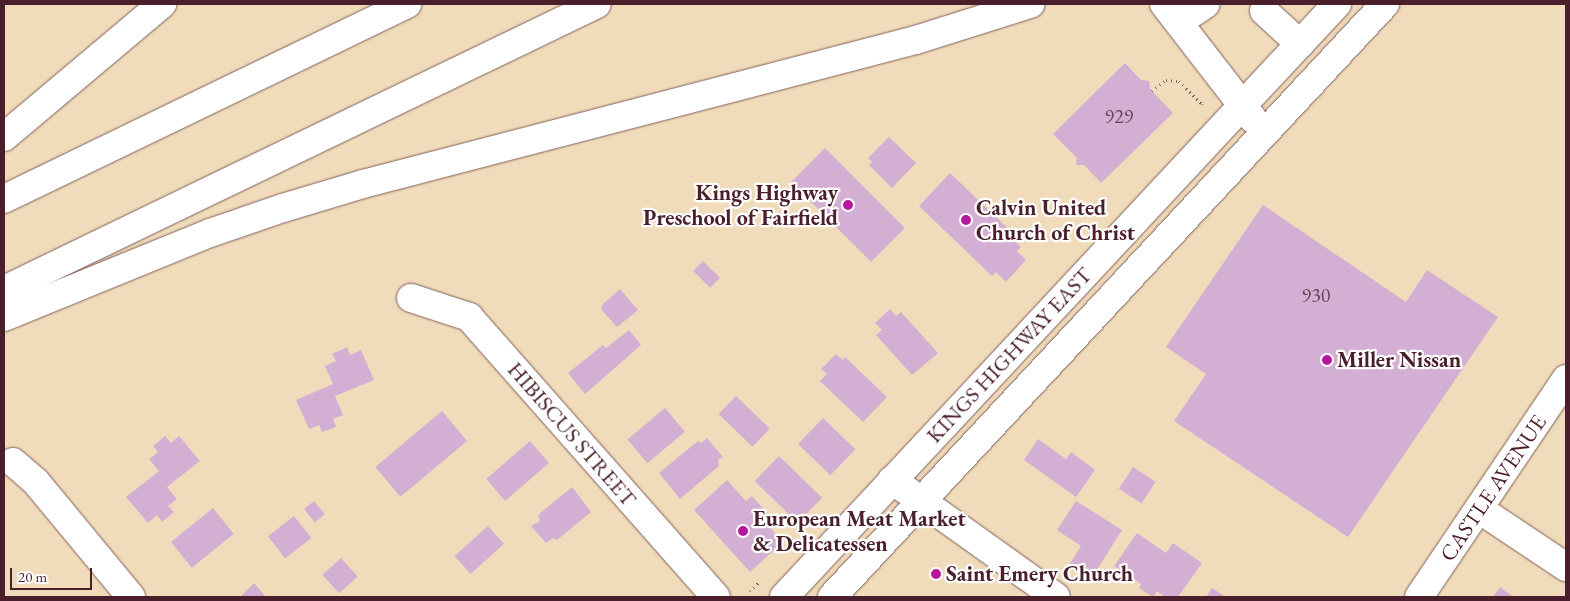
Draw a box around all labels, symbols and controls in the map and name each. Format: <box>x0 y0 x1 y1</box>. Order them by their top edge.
house number: 929 <box>1105 104 1133 128</box>
place label: Kings Highway Preschool of Fairfield <box>643 179 838 230</box>
place label: Calvin United Church of Christ <box>976 194 1135 245</box>
marker: Kings Highway Preschool of Fairfield <box>842 199 854 211</box>
marker: Calvin United Church of Christ <box>960 214 972 226</box>
street label: KINGS HIGHWAY EAST <box>921 262 1097 448</box>
house number: 930 <box>1302 283 1330 307</box>
place label: Miller Nissan <box>1337 347 1461 373</box>
marker: Miller Nissan <box>1321 354 1333 366</box>
street label: HIBISCUS STREET <box>502 356 642 512</box>
street label: CASTLE AVENUE <box>1434 410 1552 566</box>
place label: European Meat Market & Delicatessen <box>753 505 966 556</box>
marker: European Meat Market & Delicatessen <box>737 525 749 537</box>
scale bar <box>12 558 95 590</box>
place label: Saint Emery Church <box>946 561 1133 587</box>
text: 20 m <box>18 567 47 586</box>
marker: Saint Emery Church <box>930 568 942 580</box>

